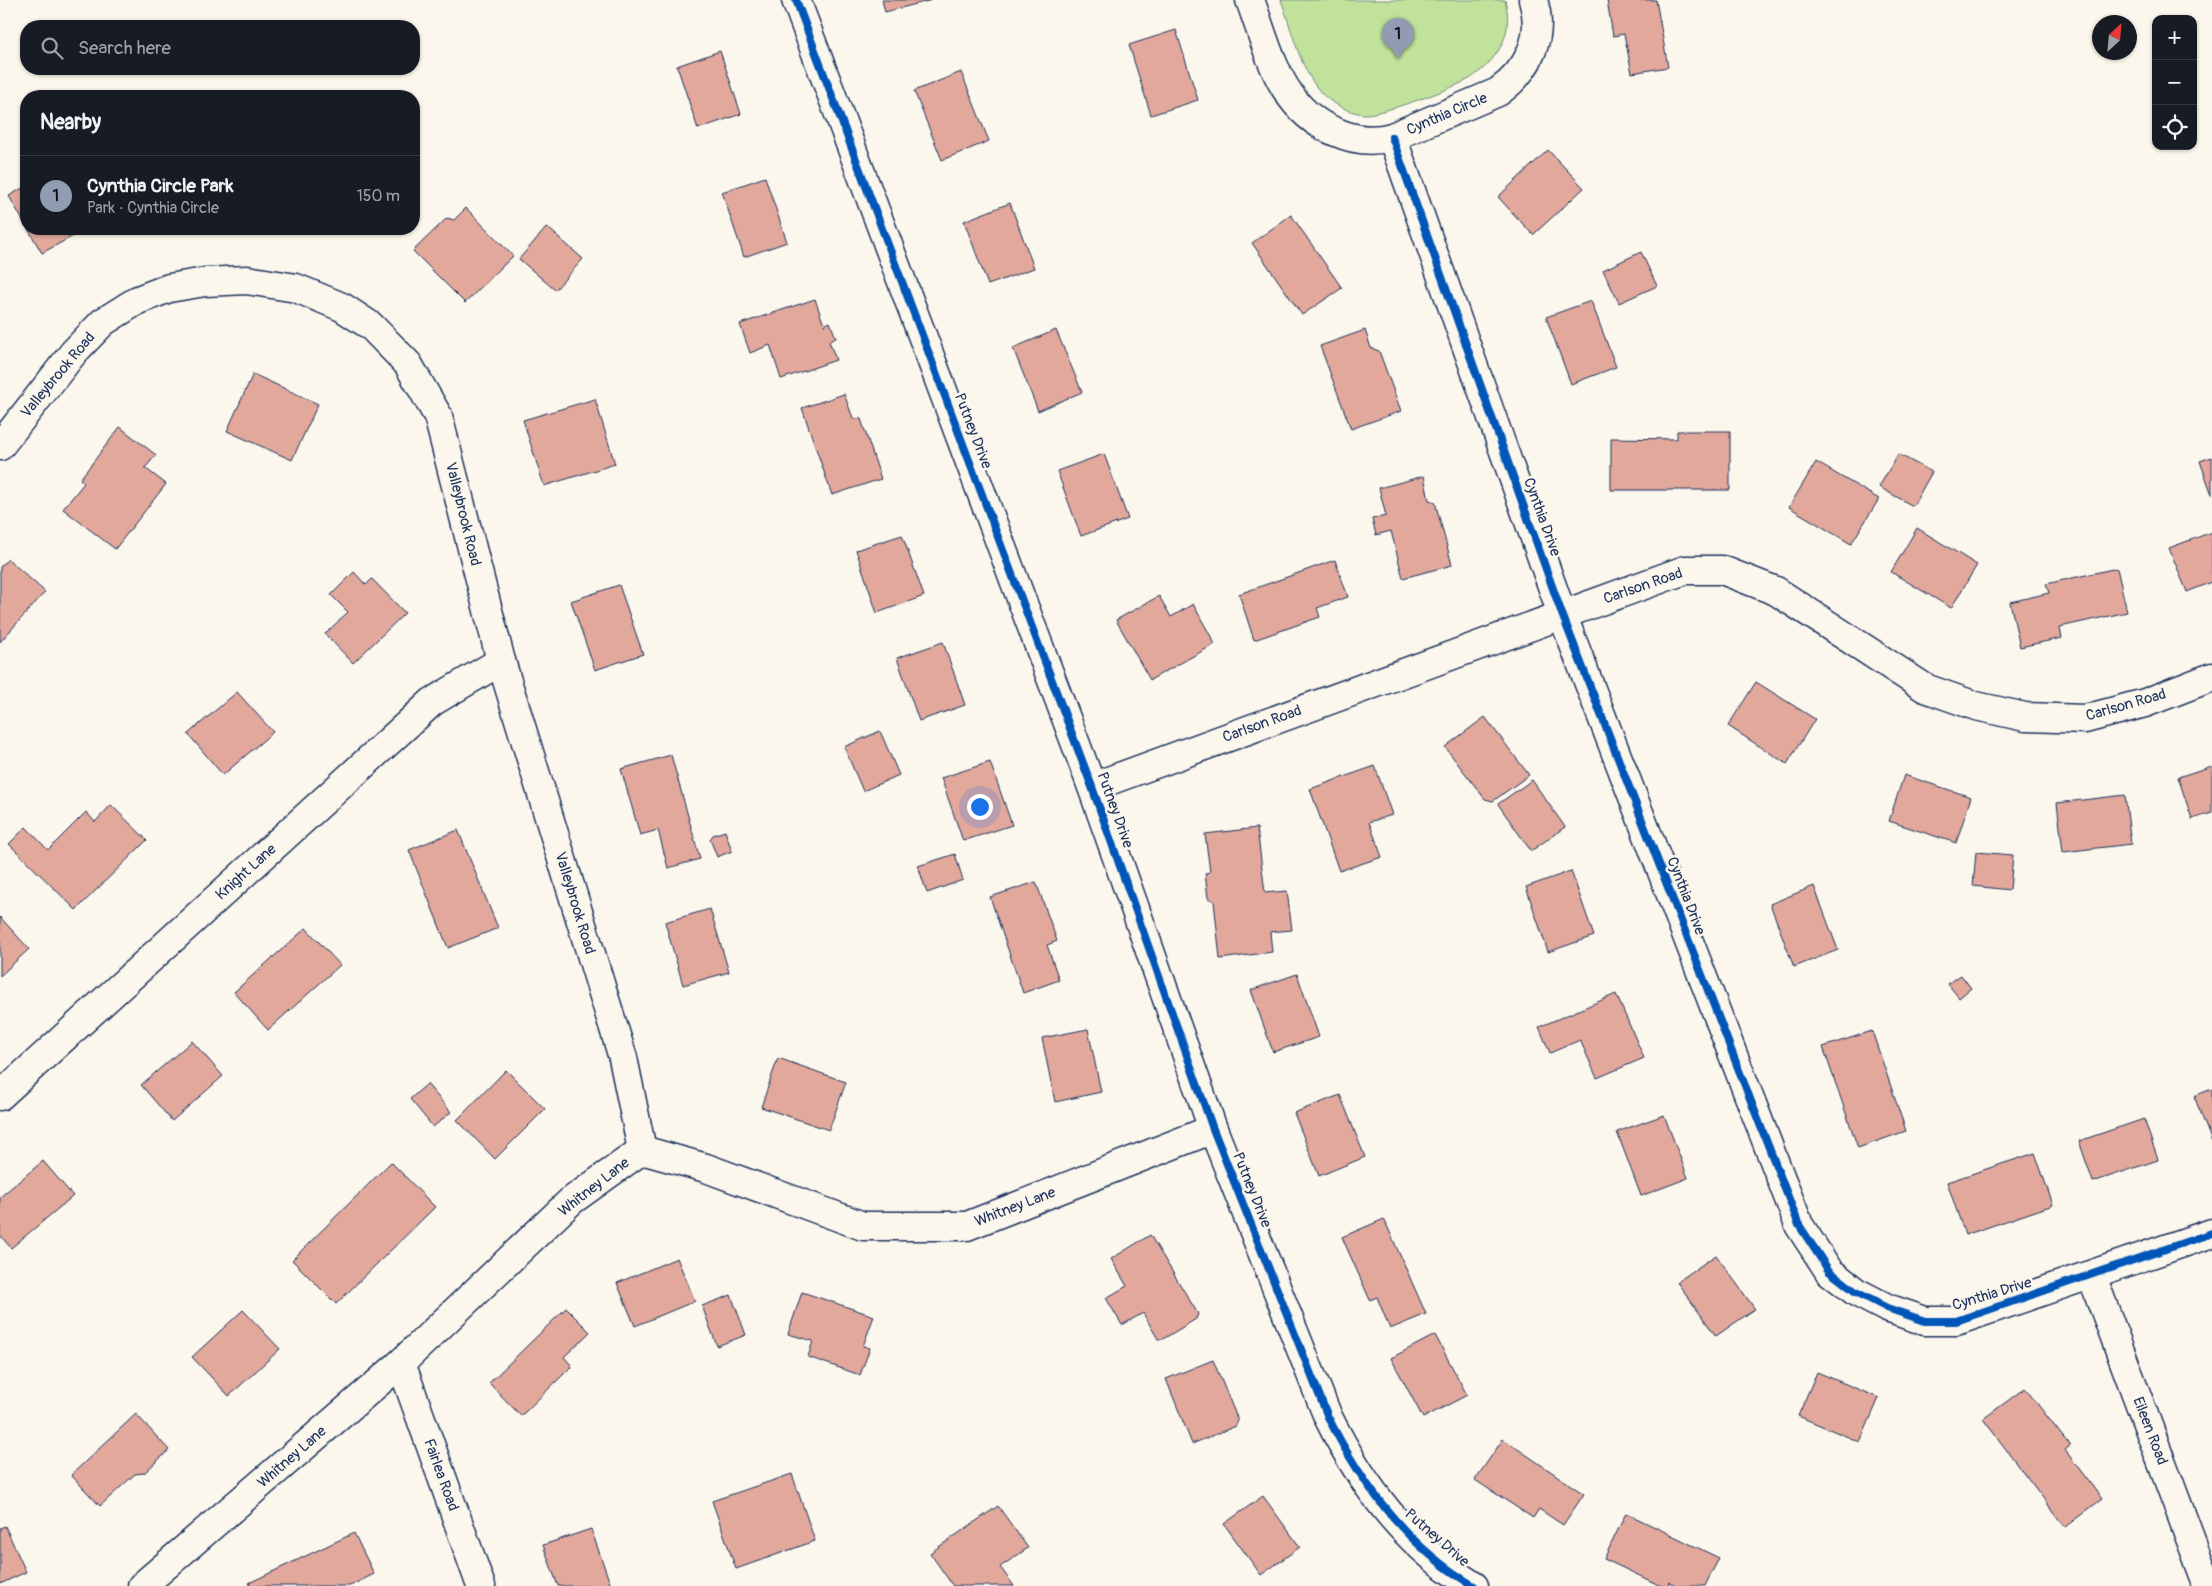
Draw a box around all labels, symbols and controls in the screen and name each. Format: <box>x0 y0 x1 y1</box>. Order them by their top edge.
north arrow <box>2092 15 2137 60</box>
map controls <box>2152 15 2197 150</box>
button: + <box>2152 15 2197 60</box>
pin: 1 <box>1382 18 1414 59</box>
search box <box>20 20 420 75</box>
icon: search <box>38 34 66 62</box>
text: Search here <box>78 36 171 60</box>
button: − <box>2152 60 2197 105</box>
street label: Cynthia Circle <box>1404 88 1491 140</box>
button: locate <box>2152 105 2197 150</box>
text: Nearby <box>40 109 101 136</box>
text: Cynthia Circle Park <box>87 174 233 198</box>
text: 1 <box>53 186 59 206</box>
text: 150 m <box>356 186 400 206</box>
text: Park · Cynthia Circle <box>87 198 219 218</box>
street label: Valleybrook Road <box>17 328 99 422</box>
street label: Putney Drive <box>950 391 996 472</box>
street label: Valleybrook Road <box>441 460 485 568</box>
street label: Cynthia Drive <box>1519 475 1565 559</box>
street label: Carlson Road <box>1601 564 1685 608</box>
street label: Carlson Road <box>2084 684 2168 726</box>
street label: Carlson Road <box>1220 701 1304 747</box>
street label: Putney Drive <box>1092 769 1138 851</box>
your location <box>967 794 993 820</box>
street label: Knight Lane <box>212 839 281 904</box>
street label: Valleybrook Road <box>550 850 600 956</box>
street label: Cynthia Drive <box>1662 854 1710 938</box>
street label: Putney Drive <box>1228 1150 1276 1231</box>
street label: Whitney Lane <box>555 1153 634 1221</box>
street label: Whitney Lane <box>972 1183 1059 1231</box>
street label: Cynthia Drive <box>1950 1273 2035 1315</box>
street label: Eileen Road <box>2128 1394 2172 1468</box>
street label: Whitney Lane <box>254 1422 331 1492</box>
street label: Fairlea Road <box>419 1436 463 1514</box>
street label: Putney Drive <box>1401 1505 1474 1572</box>

